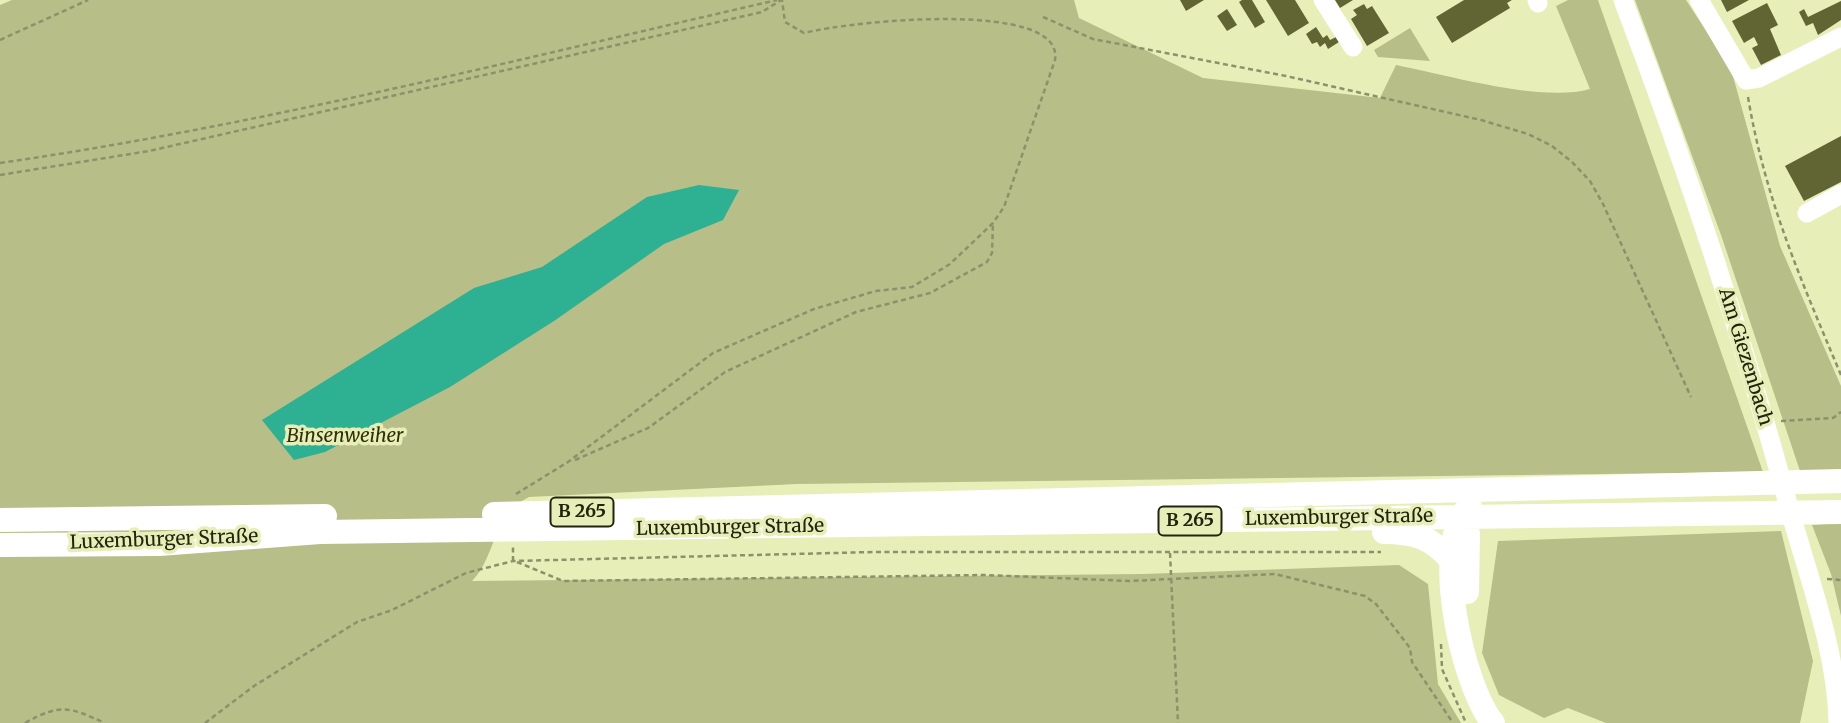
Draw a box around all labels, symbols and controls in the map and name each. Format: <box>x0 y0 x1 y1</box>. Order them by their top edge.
street label: Am Giezenbach <box>1713 285 1777 429</box>
park label: Binsenweiher <box>286 426 404 448</box>
road number: B 265 <box>550 498 614 526</box>
street label: Luxemburger Straße <box>1245 505 1433 531</box>
road number: B 265 <box>1158 506 1222 536</box>
street label: Luxemburger Straße <box>636 515 824 541</box>
street label: Luxemburger Straße <box>69 525 259 555</box>

